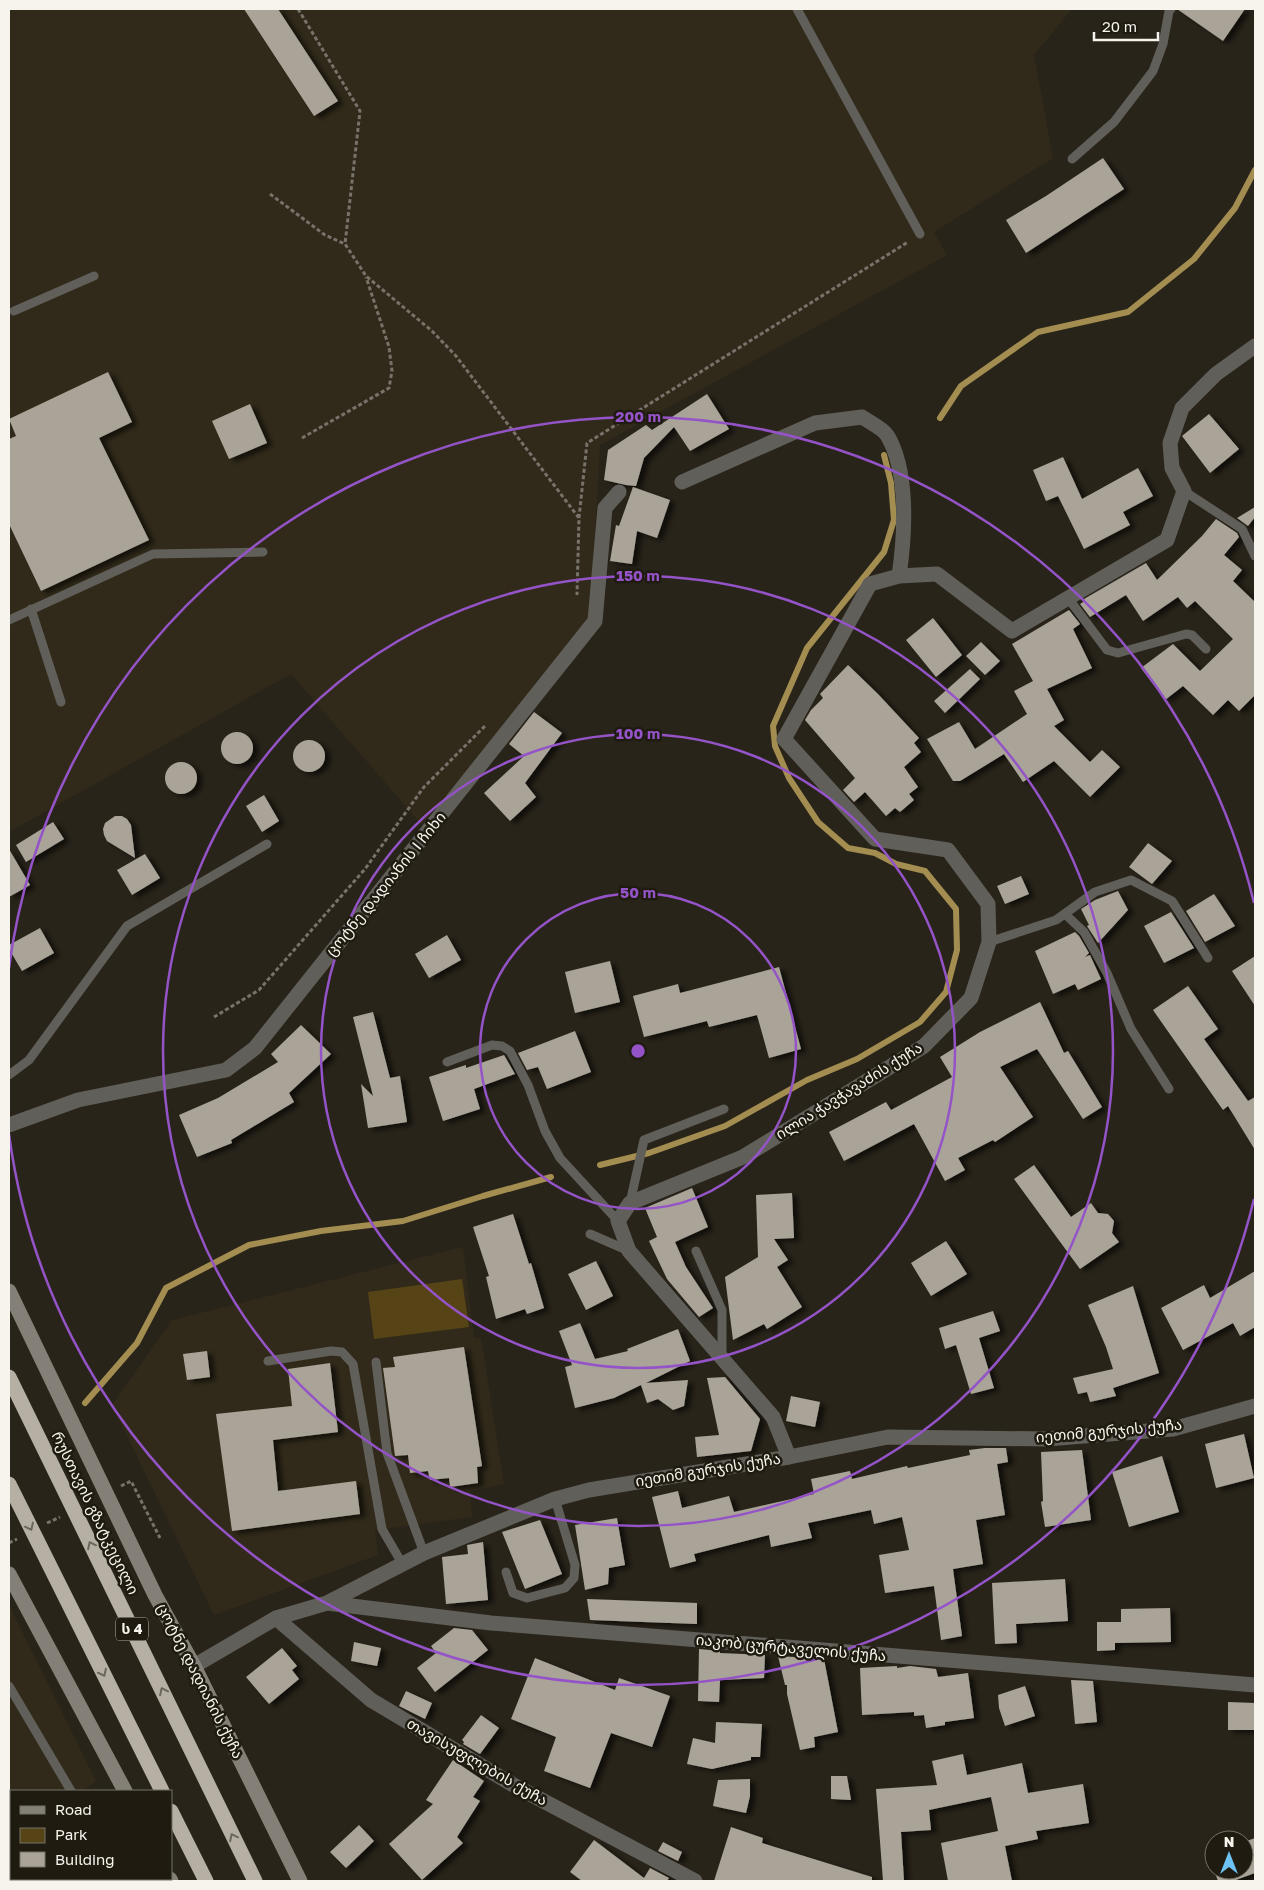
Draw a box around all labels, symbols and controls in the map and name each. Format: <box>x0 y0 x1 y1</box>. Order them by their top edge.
scale bar <box>1094 10 1158 42</box>
text: 20 m <box>1102 17 1137 35</box>
text: 200 m <box>615 407 661 425</box>
text: 150 m <box>616 566 660 584</box>
text: 100 m <box>616 724 660 742</box>
street label: ცოტნე დადიანის I ჩიხი <box>321 808 450 960</box>
text: 50 m <box>620 883 656 901</box>
street label: ილია ჭავჭავაძის ქუჩა <box>772 1038 926 1143</box>
centre of rings <box>629 1042 647 1060</box>
street label: იეთიმ გურჯის ქუჩა <box>1035 1415 1183 1446</box>
street label: რუსთავის გზატკეცილი <box>48 1428 143 1597</box>
street label: იეთიმ გურჯის ქუჩა <box>634 1449 782 1490</box>
one-way arrow <box>24 1522 35 1531</box>
one-way arrow <box>87 1541 98 1550</box>
street label: ცოტნე დადიანის ქუჩა <box>153 1600 248 1762</box>
road number: ს 4 <box>116 1618 148 1640</box>
street label: იაკობ ცურტაველის ქუჩა <box>695 1630 887 1665</box>
one-way arrow <box>97 1668 107 1677</box>
one-way arrow <box>158 1687 169 1696</box>
street label: თავისუფლების ქუჩა <box>403 1713 551 1810</box>
legend <box>10 1790 172 1880</box>
text: Road <box>55 1800 92 1818</box>
text: Park <box>55 1825 88 1843</box>
north arrow <box>1204 1830 1254 1880</box>
one-way arrow <box>229 1833 240 1842</box>
text: N <box>1224 1833 1234 1850</box>
text: Building <box>55 1850 115 1868</box>

